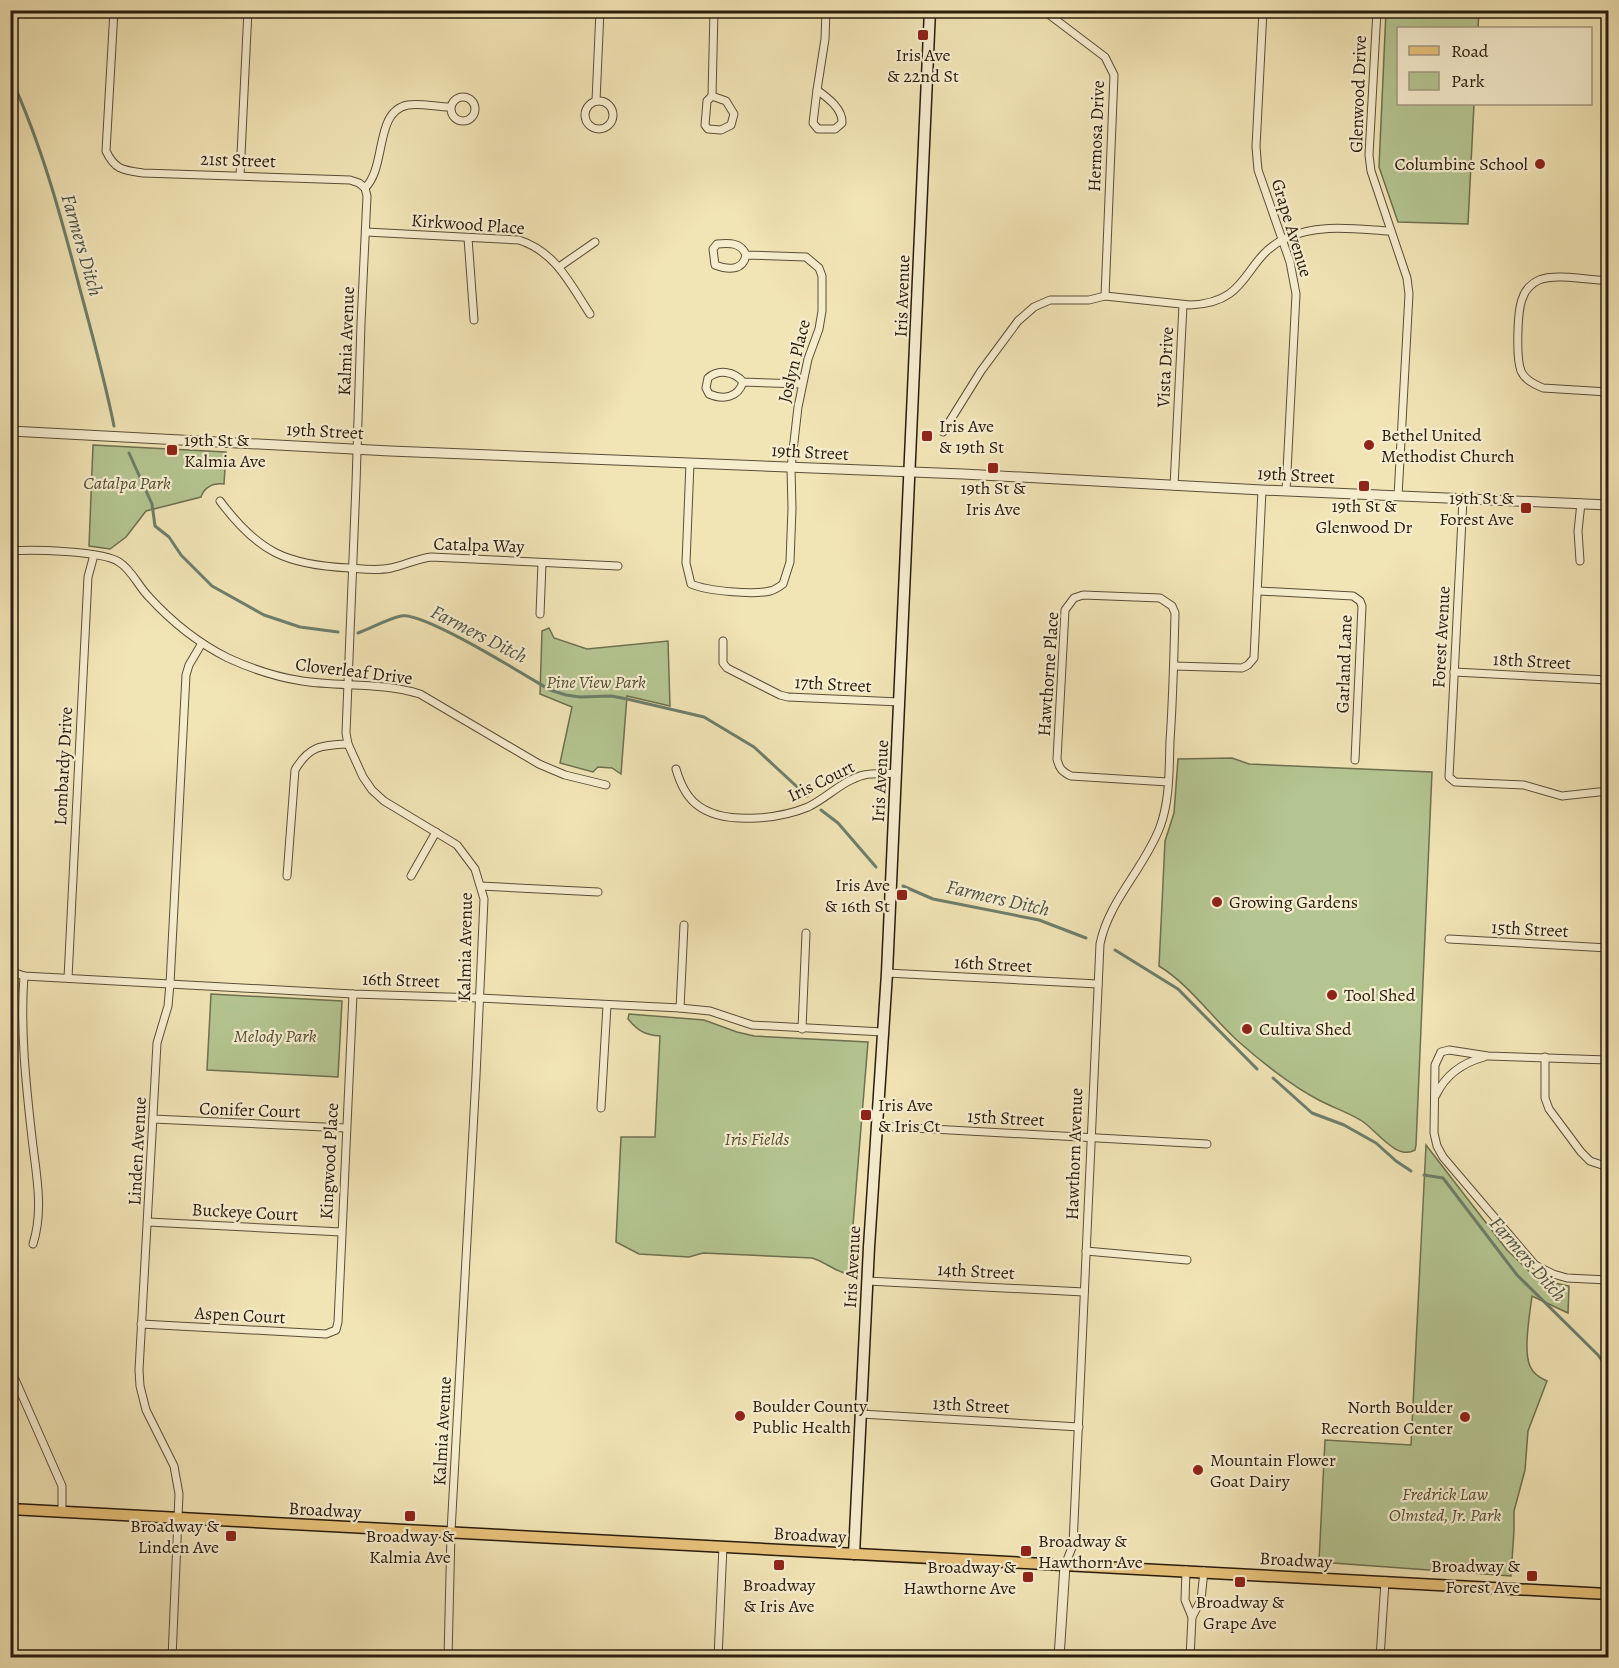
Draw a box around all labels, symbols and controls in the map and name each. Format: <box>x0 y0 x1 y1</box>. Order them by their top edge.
legend <box>1397 27 1592 105</box>
marker: Iris Ave & 22nd St <box>916 28 930 42</box>
street label: Glenwood Drive <box>1344 35 1372 153</box>
text: Road <box>1451 39 1489 63</box>
place label: Iris Ave & 22nd St <box>887 43 959 88</box>
text: Park <box>1451 69 1485 93</box>
street label: Hermosa Drive <box>1082 80 1110 192</box>
street label: 21st Street <box>200 147 276 173</box>
place label: Columbine School <box>1395 152 1529 176</box>
marker: Columbine School <box>1533 157 1547 171</box>
street label: Grape Avenue <box>1266 176 1318 280</box>
water label: Farmers Ditch <box>55 191 109 299</box>
street label: Kirkwood Place <box>410 208 526 240</box>
street label: Iris Avenue <box>889 254 915 338</box>
street label: Kalmia Avenue <box>332 286 360 396</box>
street label: Joslyn Place <box>772 317 816 405</box>
street label: Vista Drive <box>1151 326 1179 409</box>
place label: Iris Ave & 19th St <box>939 414 1004 459</box>
street label: 19th Street <box>286 417 364 445</box>
place label: Bethel United Methodist Church <box>1381 423 1515 468</box>
place label: 19th St & Kalmia Ave <box>184 428 266 473</box>
marker: Iris Ave & 19th St <box>920 429 934 443</box>
street label: 19th Street <box>771 438 849 466</box>
marker: Bethel United Methodist Church <box>1362 438 1376 452</box>
marker: 19th St & Kalmia Ave <box>165 443 179 457</box>
marker: 19th St & Iris Ave <box>986 461 1000 475</box>
street label: 19th Street <box>1257 461 1335 489</box>
park label: Catalpa Park <box>83 471 171 495</box>
place label: 19th St & Iris Ave <box>960 476 1026 521</box>
marker: 19th St & Glenwood Dr <box>1357 479 1371 493</box>
place label: 19th St & Forest Ave <box>1439 486 1514 531</box>
place label: 19th St & Glenwood Dr <box>1316 494 1413 539</box>
marker: 19th St & Forest Ave <box>1519 501 1533 515</box>
street label: Catalpa Way <box>433 531 526 559</box>
street label: Forest Avenue <box>1426 585 1456 689</box>
water label: Farmers Ditch <box>426 598 532 670</box>
street label: Hawthorne Place <box>1032 611 1064 737</box>
street label: Garland Lane <box>1330 614 1358 714</box>
street label: 18th Street <box>1492 647 1572 675</box>
street label: Cloverleaf Drive <box>294 652 414 690</box>
park label: Pine View Park <box>546 670 646 694</box>
street label: 17th Street <box>794 670 872 698</box>
street label: Lombardy Drive <box>48 706 78 826</box>
street label: Iris Avenue <box>866 739 894 823</box>
street label: Iris Court <box>784 755 858 807</box>
place label: Iris Ave & 16th St <box>825 873 890 918</box>
water label: Farmers Ditch <box>944 873 1052 923</box>
marker: Iris Ave & 16th St <box>895 888 909 902</box>
place label: Growing Gardens <box>1229 890 1358 914</box>
street label: Kalmia Avenue <box>452 892 478 1002</box>
marker: Growing Gardens <box>1210 895 1224 909</box>
street label: 15th Street <box>1491 915 1569 943</box>
street label: 16th Street <box>953 950 1033 978</box>
street label: 16th Street <box>362 967 440 993</box>
place label: Tool Shed <box>1344 983 1416 1007</box>
marker: Tool Shed <box>1325 988 1339 1002</box>
place label: Cultiva Shed <box>1259 1017 1352 1041</box>
marker: Cultiva Shed <box>1240 1022 1254 1036</box>
park label: Melody Park <box>233 1024 317 1048</box>
street label: Hawthorn Avenue <box>1060 1087 1088 1221</box>
place label: Iris Ave & Iris Ct <box>878 1093 941 1138</box>
street label: Linden Avenue <box>122 1096 152 1206</box>
street label: Conifer Court <box>199 1096 301 1124</box>
street label: Kingwood Place <box>314 1102 344 1220</box>
street label: 15th Street <box>967 1104 1045 1132</box>
marker: Iris Ave & Iris Ct <box>859 1108 873 1122</box>
park label: Iris Fields <box>725 1127 789 1151</box>
street label: Buckeye Court <box>191 1197 299 1227</box>
water label: Farmers Ditch <box>1483 1210 1573 1308</box>
street label: Iris Avenue <box>838 1225 866 1309</box>
street label: 14th Street <box>937 1257 1015 1285</box>
street label: Aspen Court <box>193 1301 286 1329</box>
street label: Kalmia Avenue <box>427 1376 457 1486</box>
street label: 13th Street <box>932 1391 1010 1419</box>
place label: Boulder County Public Health <box>752 1394 868 1439</box>
place label: North Boulder Recreation Center <box>1321 1395 1453 1440</box>
marker: Boulder County Public Health <box>733 1409 747 1423</box>
marker: North Boulder Recreation Center <box>1458 1410 1472 1424</box>
place label: Mountain Flower Goat Dairy <box>1210 1448 1336 1493</box>
marker: Mountain Flower Goat Dairy <box>1191 1463 1205 1477</box>
park label: Fredrick Law Olmsted, Jr. Park <box>1389 1482 1501 1527</box>
street label: Broadway <box>288 1496 363 1524</box>
marker: Broadway & Kalmia Ave <box>403 1509 417 1523</box>
place label: Broadway & Linden Ave <box>130 1514 219 1559</box>
street label: Broadway <box>773 1521 848 1549</box>
place label: Broadway & Kalmia Ave <box>366 1524 455 1569</box>
marker: Broadway & Linden Ave <box>224 1529 238 1543</box>
place label: Broadway & Hawthorn Ave <box>1038 1529 1143 1574</box>
marker: Broadway & Hawthorn Ave <box>1019 1544 1033 1558</box>
street label: Broadway <box>1259 1546 1334 1574</box>
place label: Broadway & Forest Ave <box>1431 1554 1520 1599</box>
place label: Broadway & Hawthorne Ave <box>903 1555 1016 1600</box>
marker: Broadway & Iris Ave <box>772 1558 786 1572</box>
marker: Broadway & Forest Ave <box>1525 1569 1539 1583</box>
marker: Broadway & Hawthorne Ave <box>1021 1570 1035 1584</box>
place label: Broadway & Iris Ave <box>743 1573 816 1618</box>
marker: Broadway & Grape Ave <box>1233 1575 1247 1589</box>
place label: Broadway & Grape Ave <box>1196 1590 1285 1635</box>

